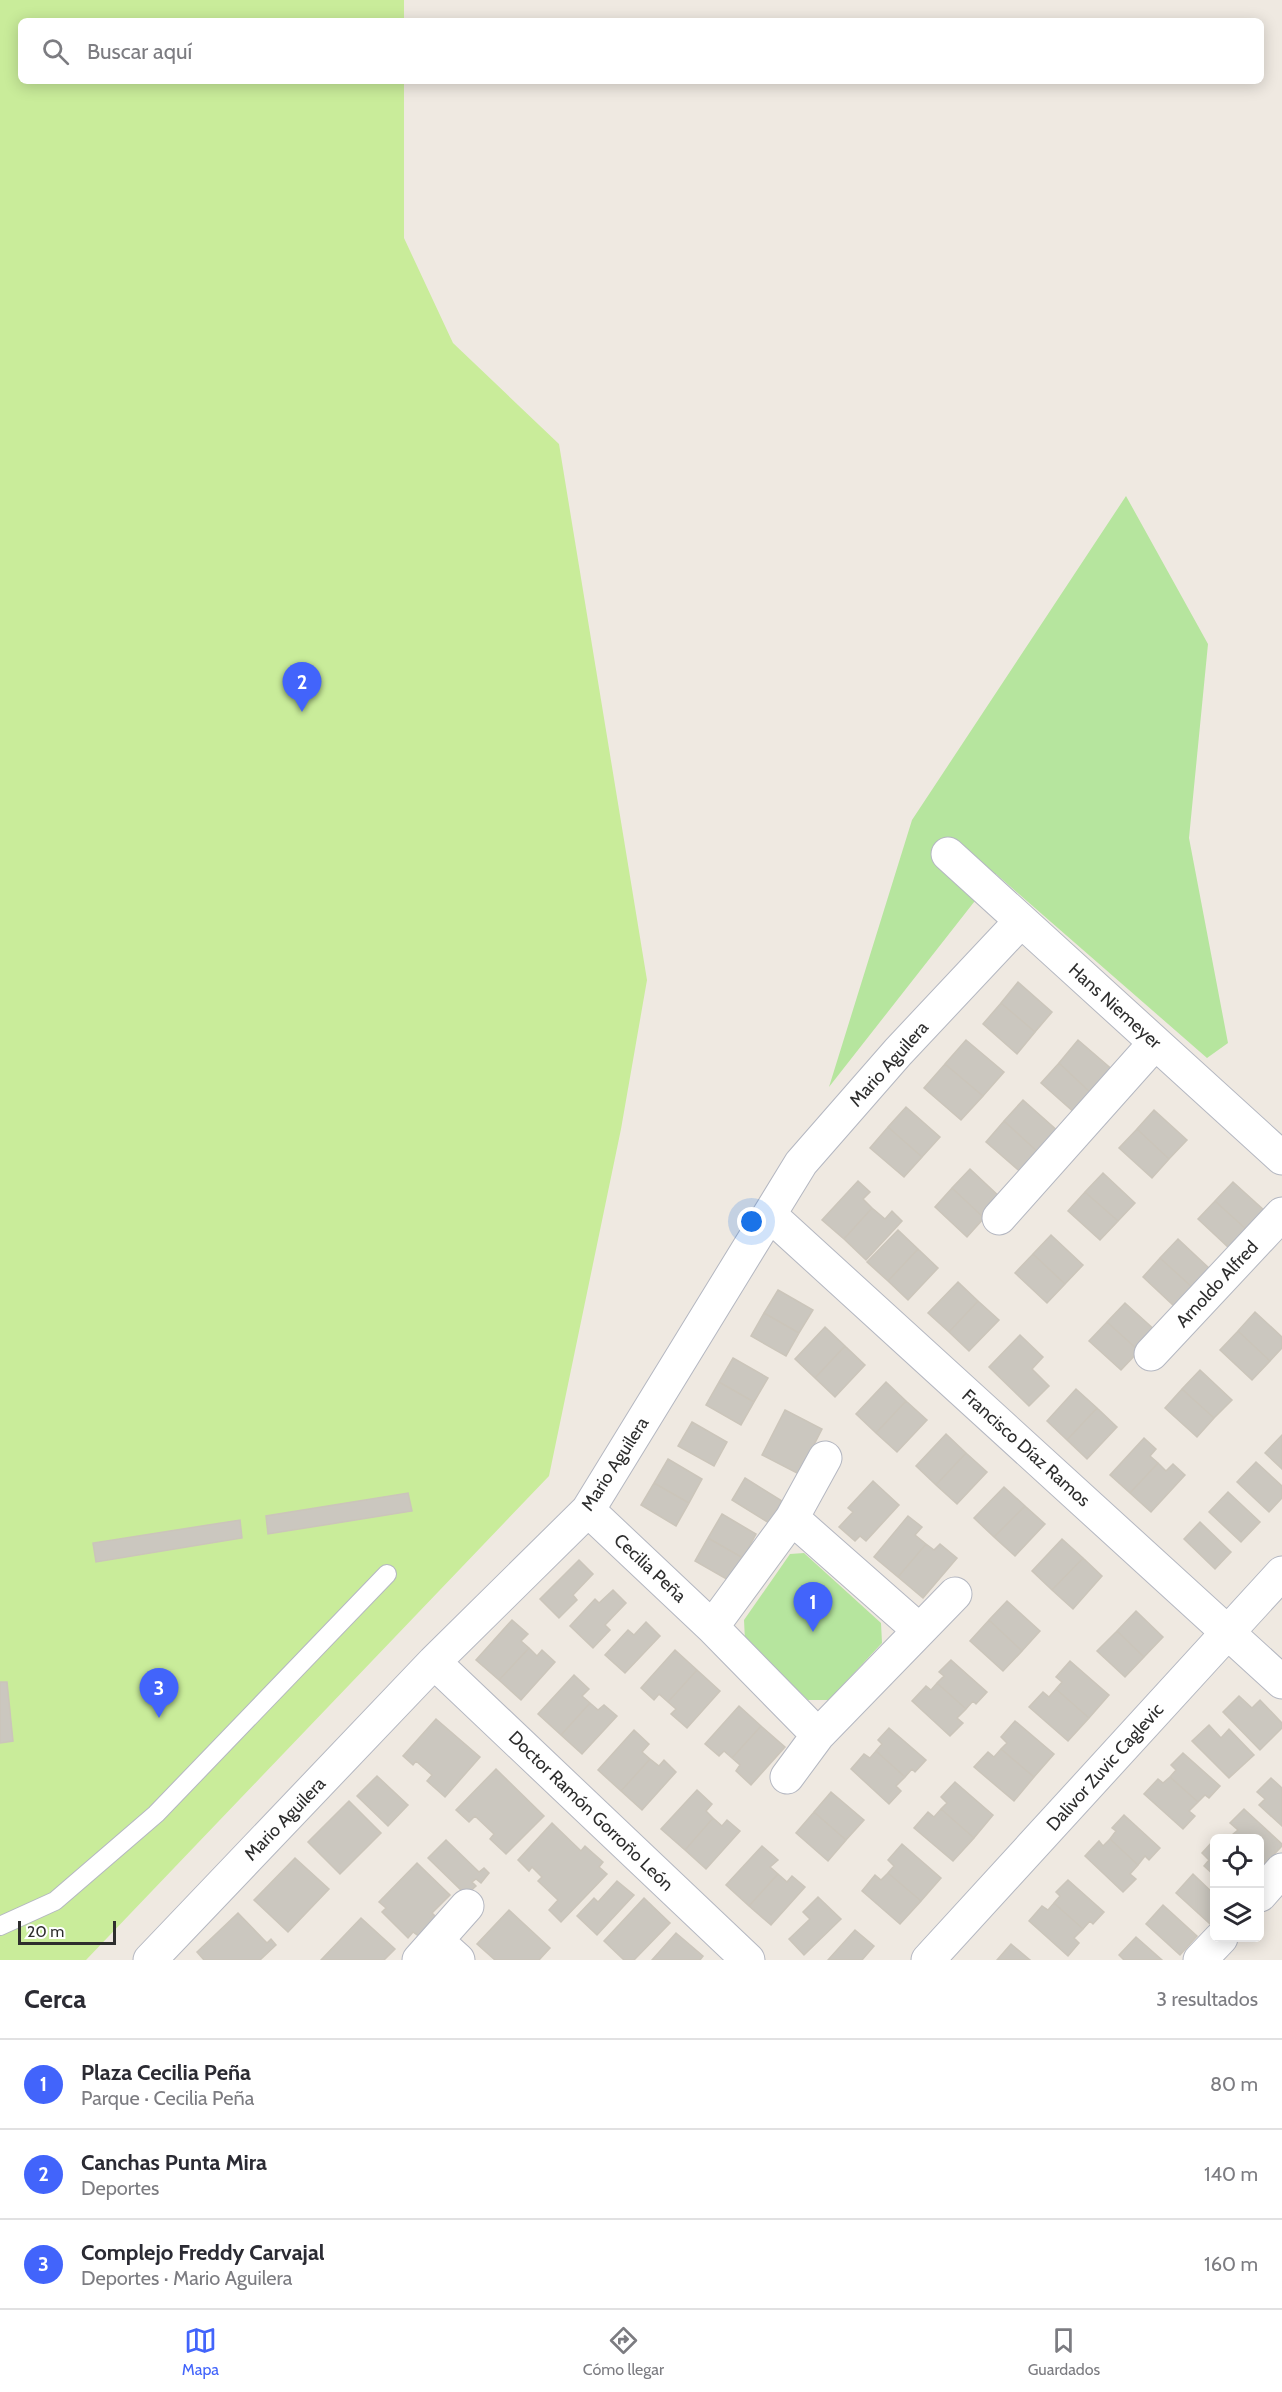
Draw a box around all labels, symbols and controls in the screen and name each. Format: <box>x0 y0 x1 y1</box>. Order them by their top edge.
search box <box>18 18 1264 84</box>
icon: search <box>39 35 72 68</box>
text: Buscar aquí <box>87 38 192 65</box>
pin: 2 <box>282 662 322 712</box>
street label: Hans Niemeyer <box>1064 959 1166 1054</box>
street label: Mario Aguilera <box>845 1016 933 1111</box>
your location <box>737 1207 766 1236</box>
street label: Arnoldo Alfred <box>1171 1236 1263 1332</box>
street label: Francisco Díaz Ramos <box>957 1385 1095 1511</box>
street label: Mario Aguilera <box>577 1413 654 1515</box>
street label: Cecilia Peña <box>609 1529 691 1607</box>
pin: 1 <box>794 1582 832 1632</box>
pin: 3 <box>140 1668 178 1718</box>
street label: Dalivor Zuvic Caglevic <box>1042 1699 1168 1835</box>
street label: Doctor Ramón Gorroño León <box>504 1726 678 1896</box>
street label: Mario Aguilera <box>240 1772 330 1865</box>
map controls <box>1210 1834 1264 1942</box>
button: locate <box>1210 1834 1264 1888</box>
button: layers <box>1210 1888 1264 1942</box>
scale bar <box>18 1918 116 1946</box>
text: 20 m <box>27 1922 64 1941</box>
text: Cerca <box>24 1983 86 2015</box>
text: 3 resultados <box>1156 1987 1258 2011</box>
text: Plaza Cecilia Peña <box>81 2059 251 2086</box>
text: 1 <box>40 2072 47 2096</box>
text: 80 m <box>1210 2072 1258 2096</box>
text: Parque · Cecilia Peña <box>81 2086 254 2110</box>
text: Canchas Punta Mira <box>81 2149 267 2176</box>
text: 2 <box>38 2162 49 2186</box>
text: 140 m <box>1204 2162 1258 2186</box>
text: Deportes <box>81 2176 159 2200</box>
text: Complejo Freddy Carvajal <box>81 2239 325 2266</box>
text: 3 <box>38 2252 49 2276</box>
text: 160 m <box>1204 2252 1258 2276</box>
text: Deportes · Mario Aguilera <box>81 2266 292 2290</box>
tab: Mapa <box>182 2324 219 2379</box>
tab: Cómo llegar <box>583 2324 664 2379</box>
tab: Guardados <box>1028 2324 1100 2379</box>

